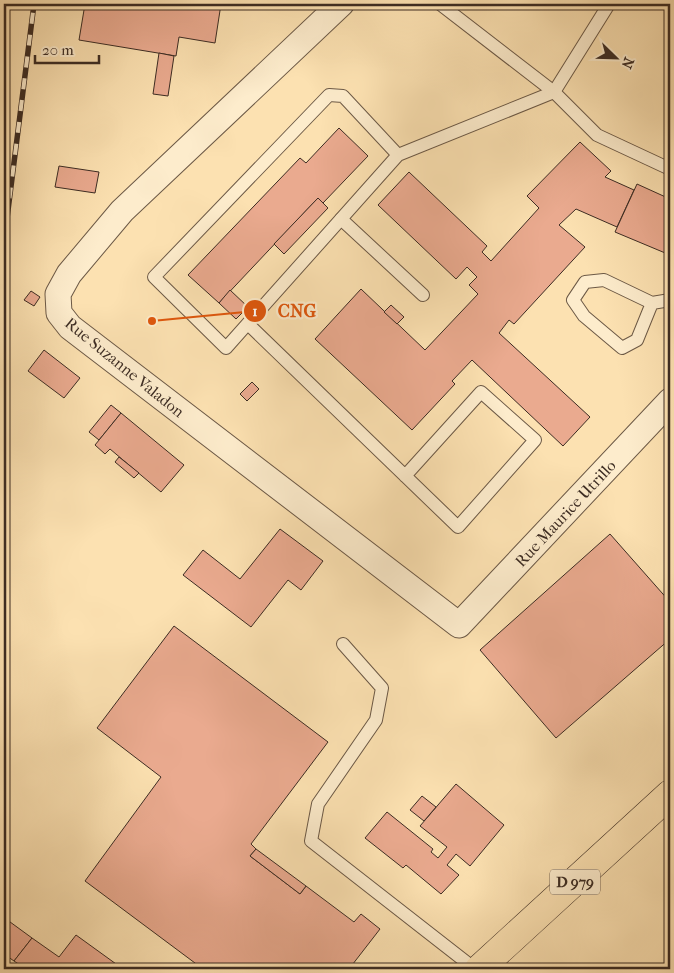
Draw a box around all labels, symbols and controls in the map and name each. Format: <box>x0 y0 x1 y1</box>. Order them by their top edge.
scale bar <box>35 32 99 64</box>
north arrow <box>592 32 642 82</box>
text: 20 m <box>42 41 74 59</box>
text: N <box>617 55 637 71</box>
callout: CNG <box>243 294 326 327</box>
text: CNG <box>278 301 316 322</box>
text: 1 <box>252 302 258 320</box>
street label: Rue Suzanne Valadon <box>61 313 189 422</box>
street label: Rue Maurice Utrillo <box>511 456 620 571</box>
road number: D 979 <box>550 870 600 894</box>

